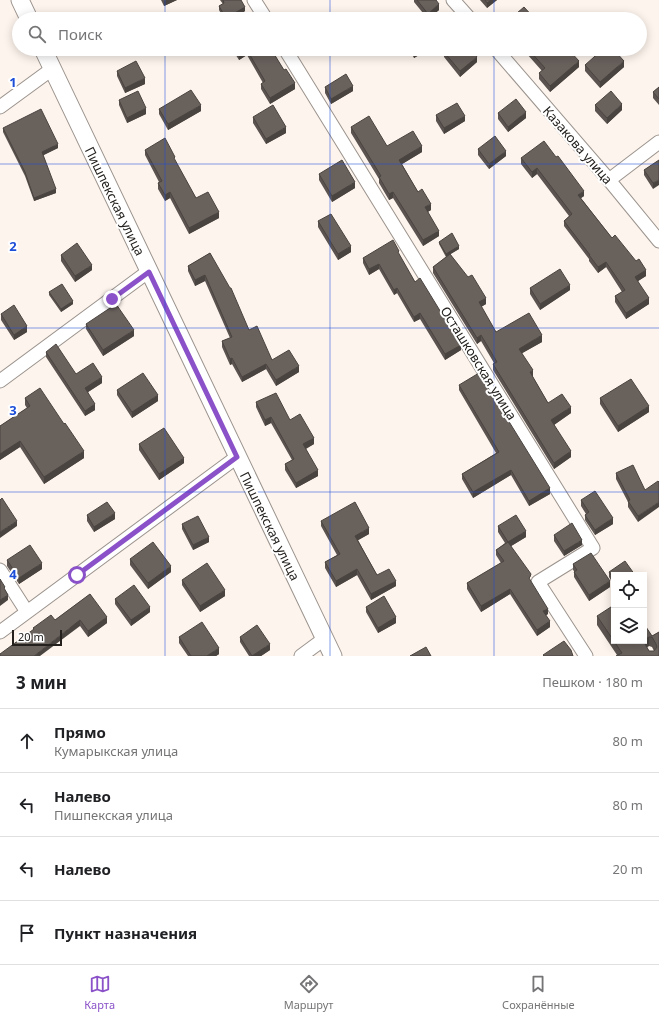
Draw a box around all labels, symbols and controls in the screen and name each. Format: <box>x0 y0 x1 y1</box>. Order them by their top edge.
search box <box>12 12 647 56</box>
icon: search <box>26 23 48 45</box>
text: Поиск <box>58 24 103 44</box>
text: 1 <box>9 73 17 91</box>
street label: Казакова улица <box>539 102 617 188</box>
street label: Пишпекская улица <box>81 144 149 258</box>
text: 2 <box>9 237 17 255</box>
route end <box>103 290 121 308</box>
street label: Осташковская улица <box>437 303 521 423</box>
text: 3 <box>9 401 17 419</box>
street label: Пишпекская улица <box>236 469 304 583</box>
text: 4 <box>9 565 17 583</box>
route start <box>68 566 86 584</box>
map controls <box>611 572 647 644</box>
button: locate <box>611 572 647 608</box>
button: layers <box>611 608 647 644</box>
scale bar <box>12 628 62 647</box>
text: 20 m <box>18 629 44 644</box>
text: 3 мин <box>16 671 67 694</box>
text: Пешком · 180 m <box>542 673 643 691</box>
text: Прямо <box>54 722 106 742</box>
icon: ahead <box>16 730 38 752</box>
text: 80 m <box>613 732 643 750</box>
text: Кумарыкская улица <box>54 742 178 760</box>
text: Налево <box>54 786 111 806</box>
icon: left <box>16 794 38 816</box>
text: 80 m <box>613 796 643 814</box>
text: Пишпекская улица <box>54 806 173 824</box>
icon: left <box>16 858 38 880</box>
text: Налево <box>54 859 111 879</box>
text: 20 m <box>613 860 643 878</box>
icon: arrive <box>16 922 38 944</box>
text: Пункт назначения <box>54 923 197 943</box>
tab: Карта <box>84 973 115 1012</box>
tab: Маршрут <box>284 973 333 1012</box>
tab: Сохранённые <box>502 973 575 1012</box>

